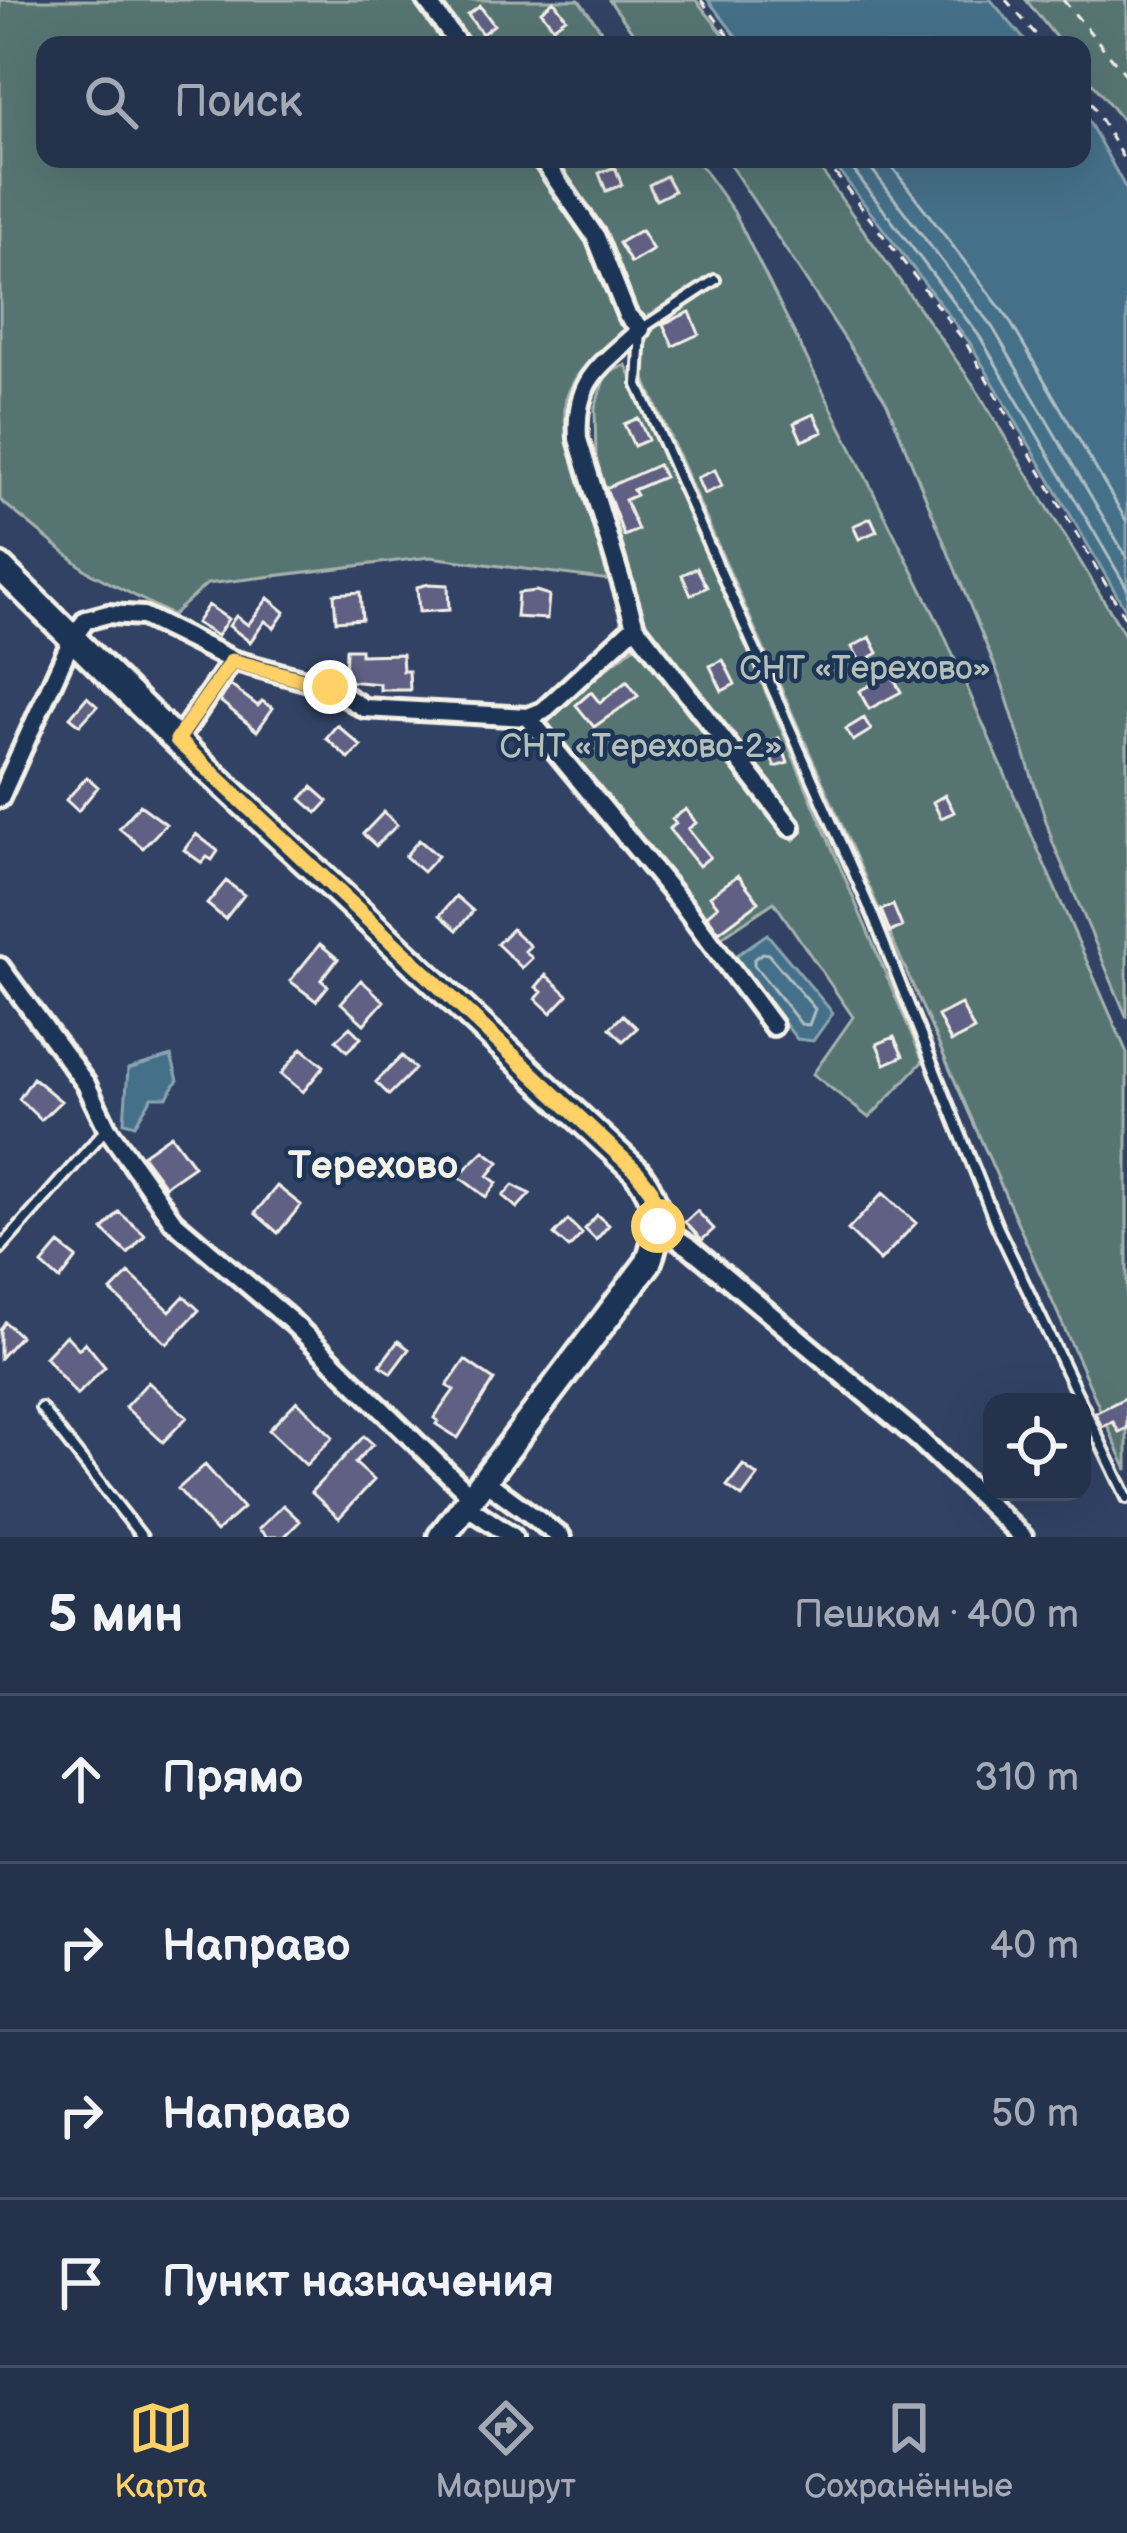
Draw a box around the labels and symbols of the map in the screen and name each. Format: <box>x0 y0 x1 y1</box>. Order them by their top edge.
park label: СНТ «Терехово» <box>739 649 991 689</box>
route end <box>303 660 357 714</box>
park label: СНТ «Терехово-2» <box>499 727 783 767</box>
district label: Терехово <box>288 1143 458 1190</box>
route start <box>631 1199 685 1253</box>

